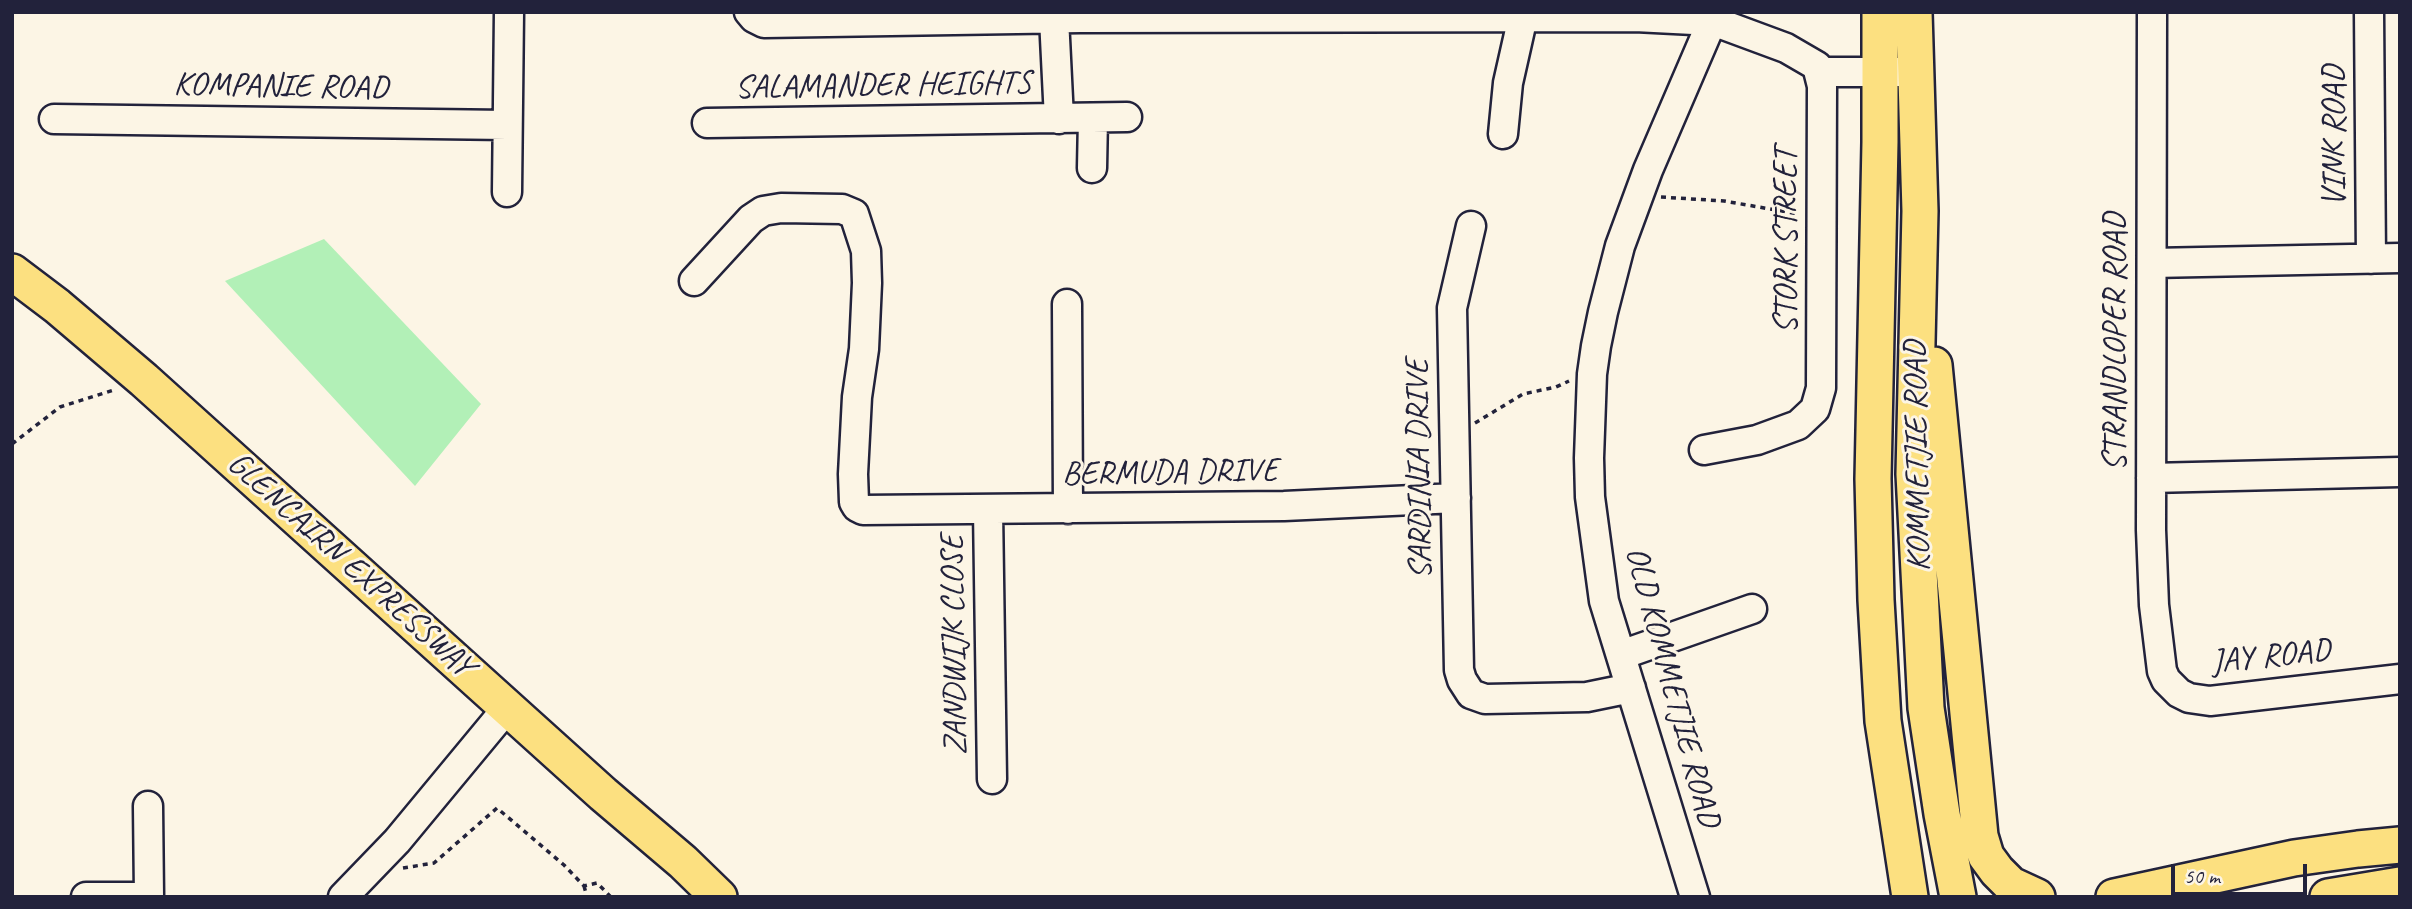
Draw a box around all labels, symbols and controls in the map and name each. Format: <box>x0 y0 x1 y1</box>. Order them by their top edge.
street label: SALAMANDER HEIGHTS <box>734 64 1032 108</box>
street label: KOMPANIE ROAD <box>173 65 389 109</box>
street label: VINK ROAD <box>2315 65 2355 207</box>
street label: STORK STREET <box>1767 148 1807 334</box>
street label: STRANDLOPER ROAD <box>2096 213 2136 471</box>
street label: KOMMETJIE ROAD <box>1896 340 1940 572</box>
street label: SARDINIA DRIVE <box>1398 358 1442 580</box>
street label: GLENCAIRN EXPRESSWAY <box>219 444 481 686</box>
street label: BERMUDA DRIVE <box>1062 451 1278 495</box>
street label: ZANDWIJK CLOSE <box>933 534 977 756</box>
street label: OLD KOMMETJIE ROAD <box>1616 543 1728 831</box>
street label: JAY ROAD <box>2210 631 2332 683</box>
scale bar <box>2174 850 2310 894</box>
text: 50 m <box>2184 863 2220 889</box>

